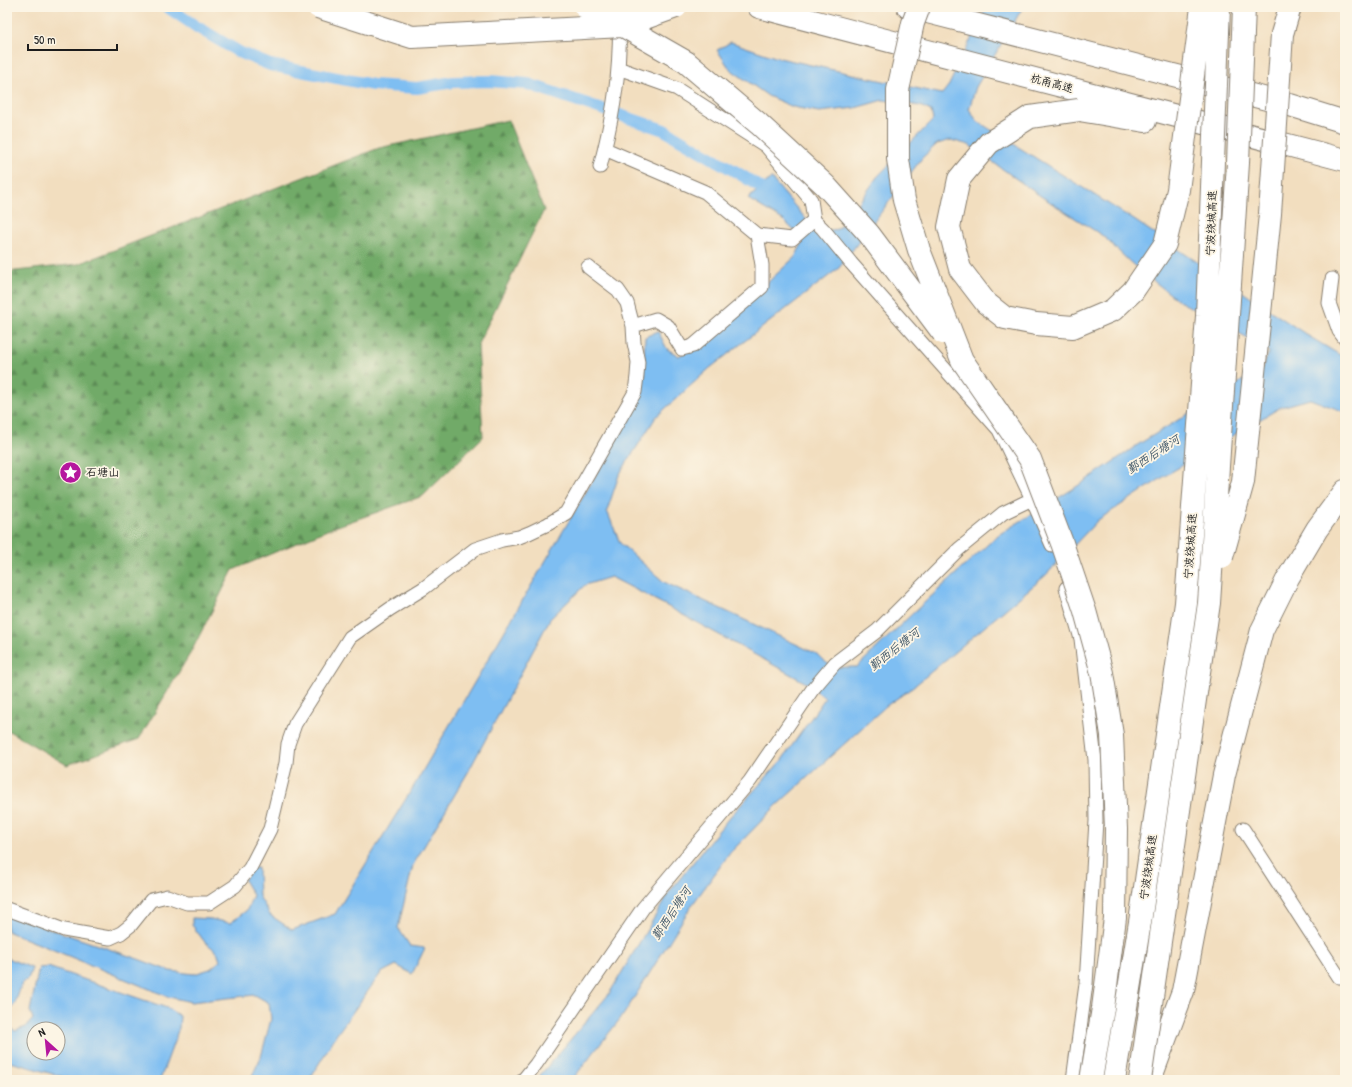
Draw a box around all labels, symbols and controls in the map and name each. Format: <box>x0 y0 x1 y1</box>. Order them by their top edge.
scale bar <box>28 26 117 52</box>
text: 50 m <box>34 31 55 48</box>
street label: 杭甬高速 <box>1029 71 1075 95</box>
street label: 宁波绕城高速 <box>1203 190 1219 256</box>
water label: 鄞西后塘河 <box>1123 429 1184 477</box>
place icon: 石塘山 <box>58 459 84 485</box>
place label: 石塘山 <box>86 465 119 479</box>
street label: 宁波绕城高速 <box>1181 513 1199 579</box>
water label: 鄞西后塘河 <box>865 623 924 674</box>
street label: 宁波绕城高速 <box>1136 833 1160 901</box>
water label: 鄞西后塘河 <box>647 882 696 943</box>
north arrow <box>26 1021 66 1061</box>
text: N <box>36 1024 47 1040</box>

